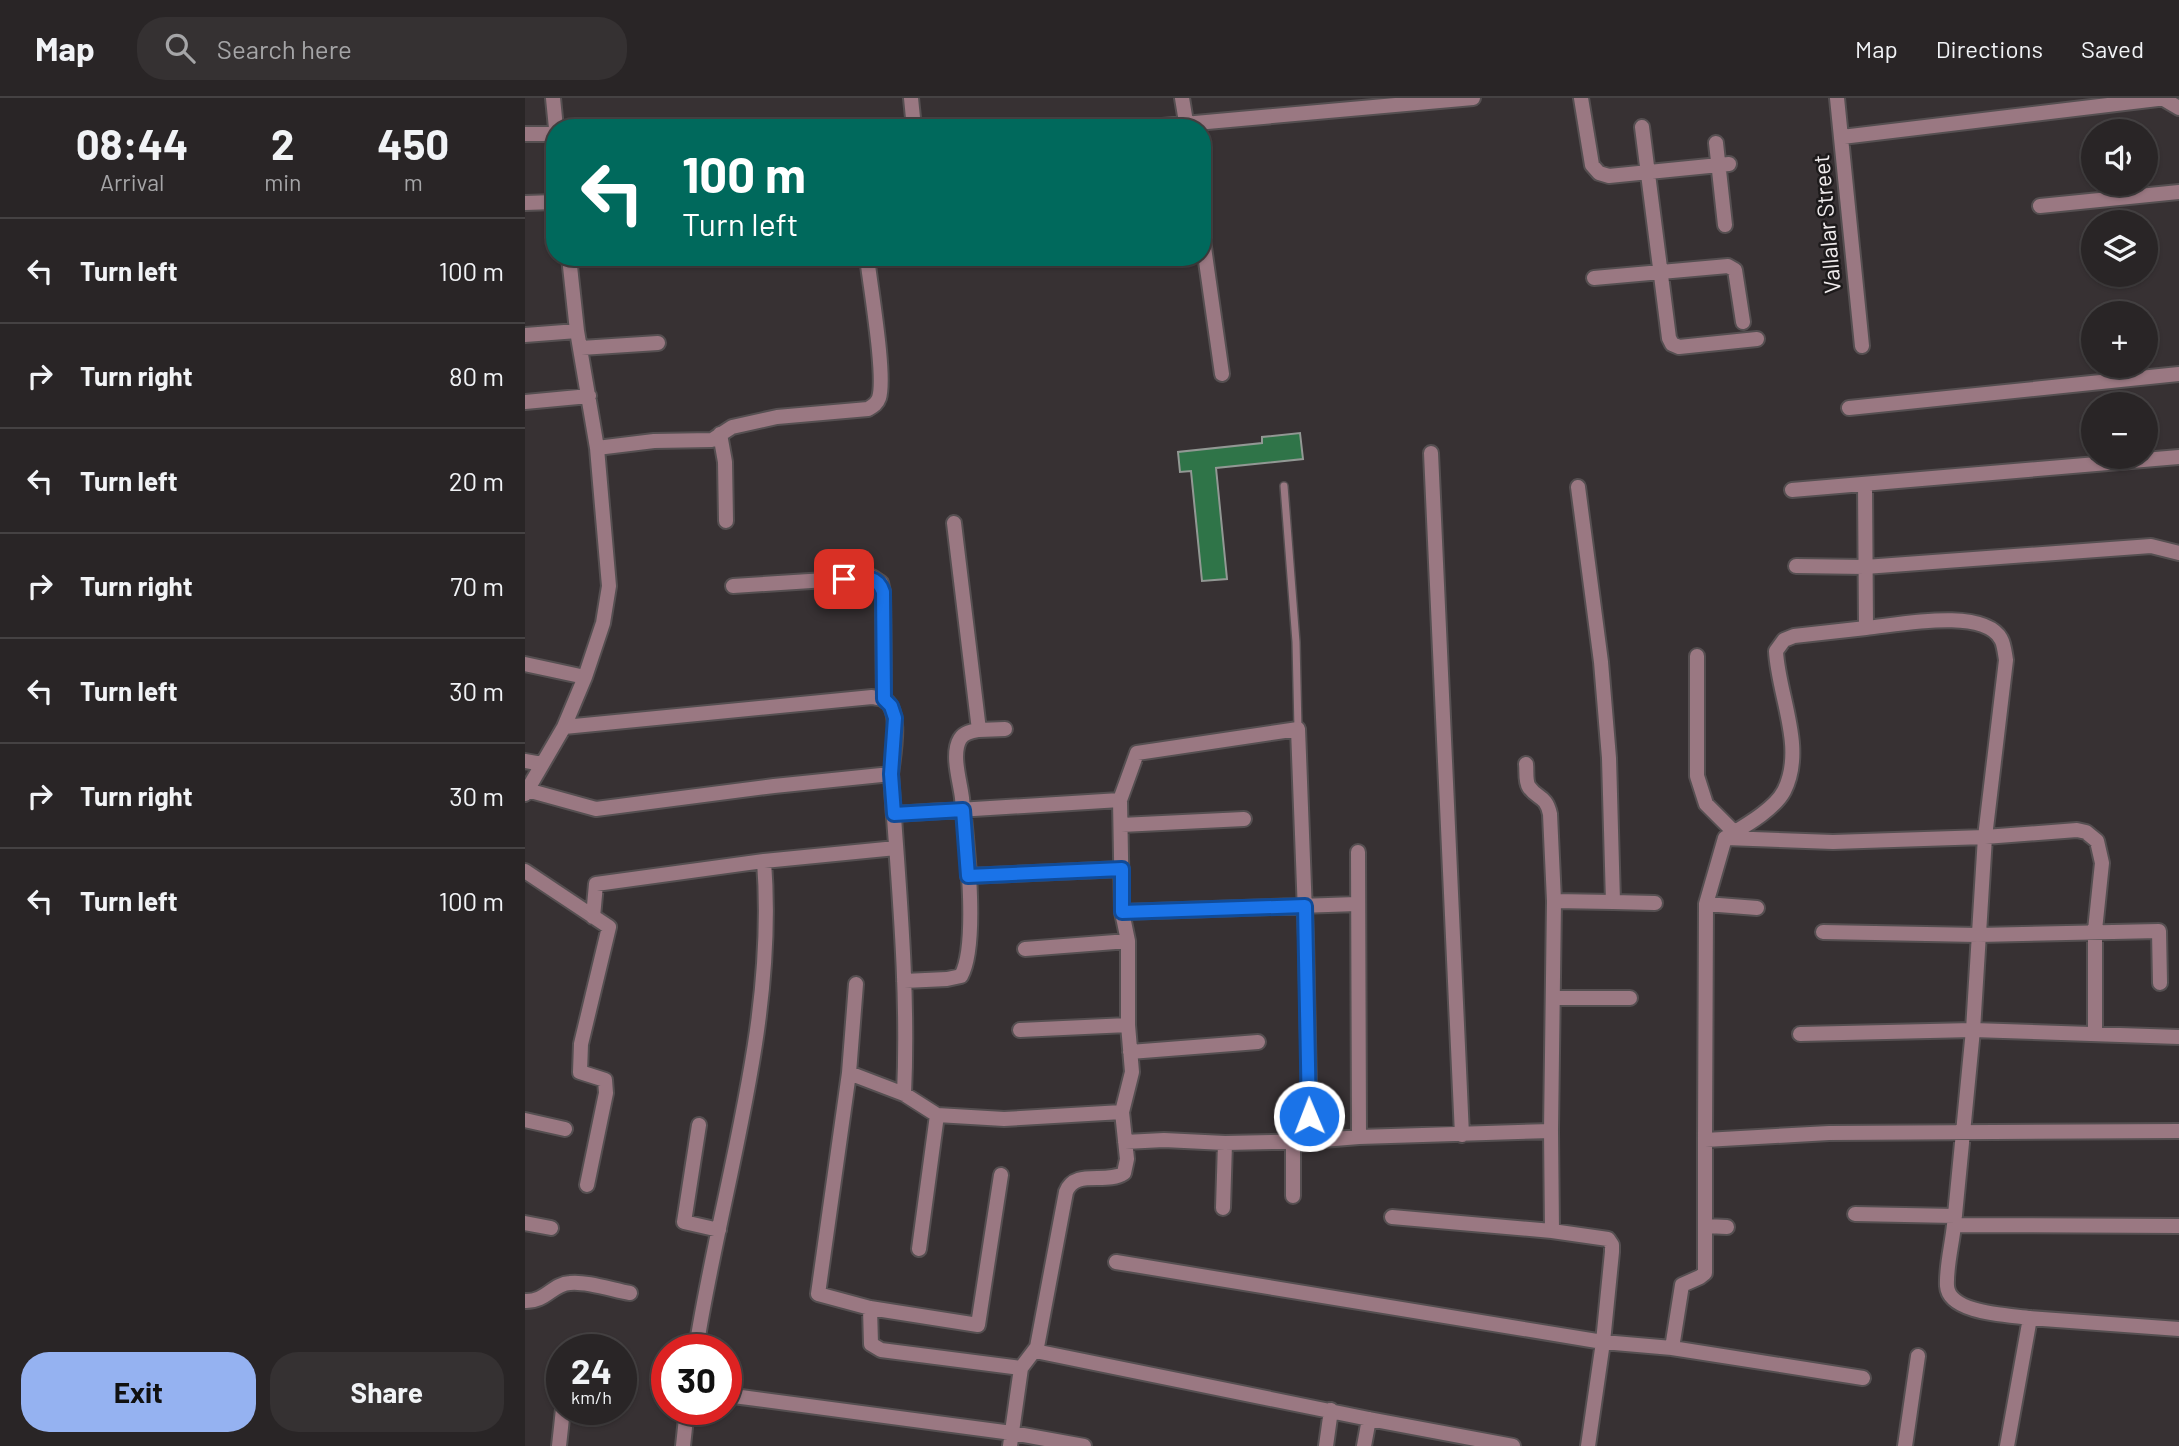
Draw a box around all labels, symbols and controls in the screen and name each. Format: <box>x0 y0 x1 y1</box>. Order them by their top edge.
search box <box>137 17 627 80</box>
text: Map <box>35 28 95 68</box>
icon: search <box>161 29 199 67</box>
text: Search here <box>217 33 352 64</box>
text: Map <box>1855 34 1898 63</box>
text: Directions <box>1936 34 2043 63</box>
text: Saved <box>2081 34 2144 63</box>
text: 08:44 <box>76 118 189 168</box>
text: 2 <box>271 118 295 168</box>
text: 450 <box>377 118 449 168</box>
map controls <box>2081 119 2158 469</box>
button: sound <box>2081 119 2158 196</box>
text: 100 m <box>682 144 806 203</box>
icon: left <box>567 147 658 238</box>
street label: Vallalar Street <box>1806 153 1846 295</box>
text: Arrival <box>100 168 164 196</box>
text: min <box>264 168 302 196</box>
text: m <box>404 168 423 196</box>
text: Turn left <box>682 204 799 242</box>
button: layers <box>2081 210 2158 287</box>
icon: left <box>21 252 59 290</box>
text: Turn left <box>80 255 178 286</box>
text: 100 m <box>439 255 504 286</box>
button: + <box>2081 301 2158 378</box>
icon: right <box>21 357 59 395</box>
text: Turn right <box>80 360 193 391</box>
text: 80 m <box>449 360 504 391</box>
button: − <box>2081 392 2158 469</box>
icon: left <box>21 462 59 500</box>
text: Turn left <box>80 465 178 496</box>
text: 20 m <box>449 465 504 496</box>
pin <box>814 549 874 609</box>
icon: arrive <box>825 560 863 598</box>
icon: right <box>21 567 59 605</box>
text: Turn right <box>80 570 193 601</box>
text: 70 m <box>450 570 504 601</box>
icon: left <box>21 672 59 710</box>
text: Turn left <box>80 675 178 706</box>
text: 30 m <box>449 675 504 706</box>
icon: right <box>21 777 59 815</box>
text: Turn right <box>80 780 193 811</box>
text: 30 m <box>449 780 504 811</box>
icon: left <box>21 882 59 920</box>
text: Turn left <box>80 885 178 916</box>
text: 100 m <box>439 885 504 916</box>
position arrow <box>1272 1079 1346 1153</box>
speed limit sign: 30 <box>651 1334 742 1425</box>
text: 24 <box>571 1349 612 1391</box>
button: Exit <box>21 1352 256 1432</box>
button: Share <box>270 1352 504 1432</box>
text: km/h <box>571 1386 612 1408</box>

